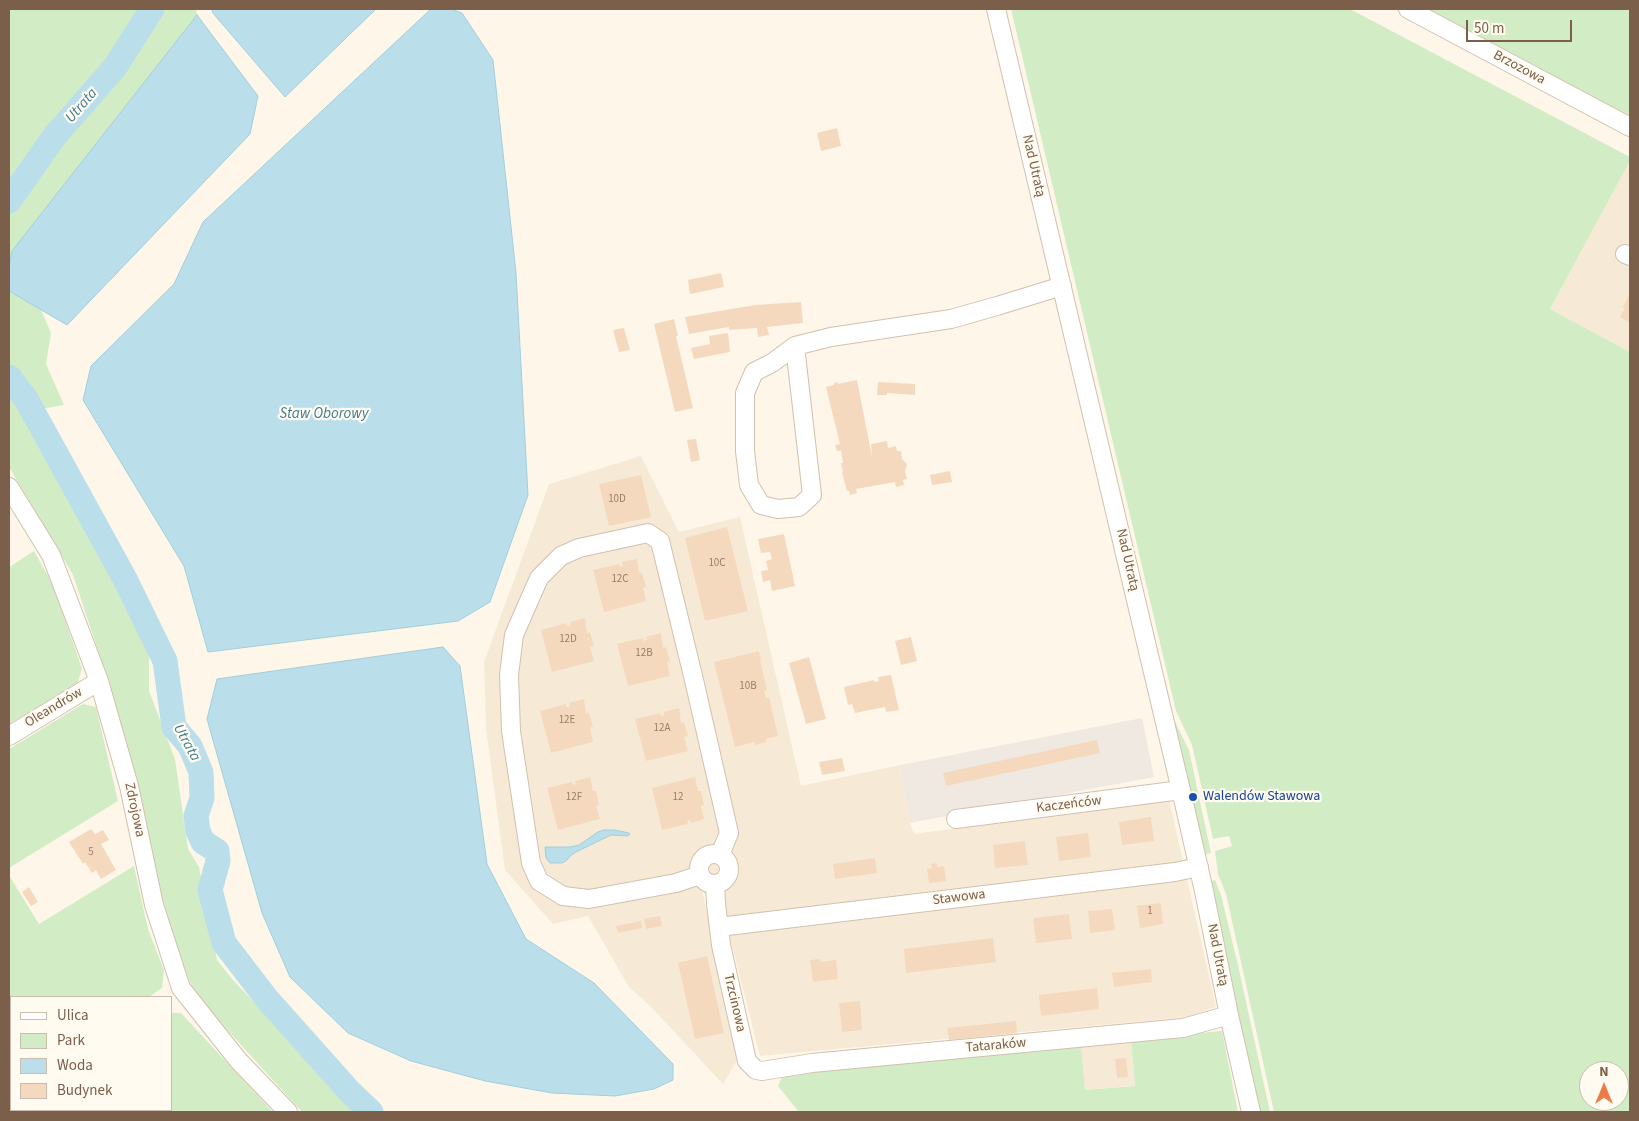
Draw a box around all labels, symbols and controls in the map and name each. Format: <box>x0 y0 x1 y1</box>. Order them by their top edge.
scale bar <box>1469 10 1575 42</box>
text: 50 m <box>1474 18 1504 39</box>
street label: Brzozowa <box>1490 47 1548 89</box>
water label: Utrata <box>62 85 102 127</box>
street label: Nad Utratą <box>1018 133 1048 199</box>
water label: Staw Oborowy <box>279 406 369 424</box>
house number: 10D <box>608 493 626 507</box>
street label: Nad Utratą <box>1112 527 1142 593</box>
house number: 10C <box>708 557 726 571</box>
house number: 12C <box>611 573 629 587</box>
house number: 12D <box>559 633 577 647</box>
house number: 12B <box>635 647 653 661</box>
house number: 10B <box>739 680 757 694</box>
street label: Oleandrów <box>22 684 86 732</box>
house number: 12E <box>559 714 575 728</box>
water label: Utrata <box>168 721 204 765</box>
house number: 12A <box>654 722 670 736</box>
street label: Zdrojowa <box>120 781 148 839</box>
place label: Walendów Stawowa <box>1203 789 1320 805</box>
house number: 12F <box>566 791 582 805</box>
house number: 12 <box>673 791 683 805</box>
marker: Walendów Stawowa <box>1187 791 1199 803</box>
street label: Kaczeńców <box>1035 793 1103 817</box>
house number: 5 <box>88 846 94 860</box>
street label: Stawowa <box>932 886 986 910</box>
house number: 1 <box>1147 905 1153 919</box>
street label: Nad Utratą <box>1203 922 1231 988</box>
street label: Trzcinowa <box>719 972 749 1034</box>
legend <box>10 996 172 1111</box>
text: Ulica <box>57 1005 88 1026</box>
text: Park <box>57 1030 85 1051</box>
street label: Tataraków <box>965 1035 1027 1057</box>
text: Woda <box>57 1055 93 1076</box>
north arrow <box>1579 1061 1629 1111</box>
text: N <box>1599 1062 1609 1082</box>
text: Budynek <box>57 1080 112 1101</box>

